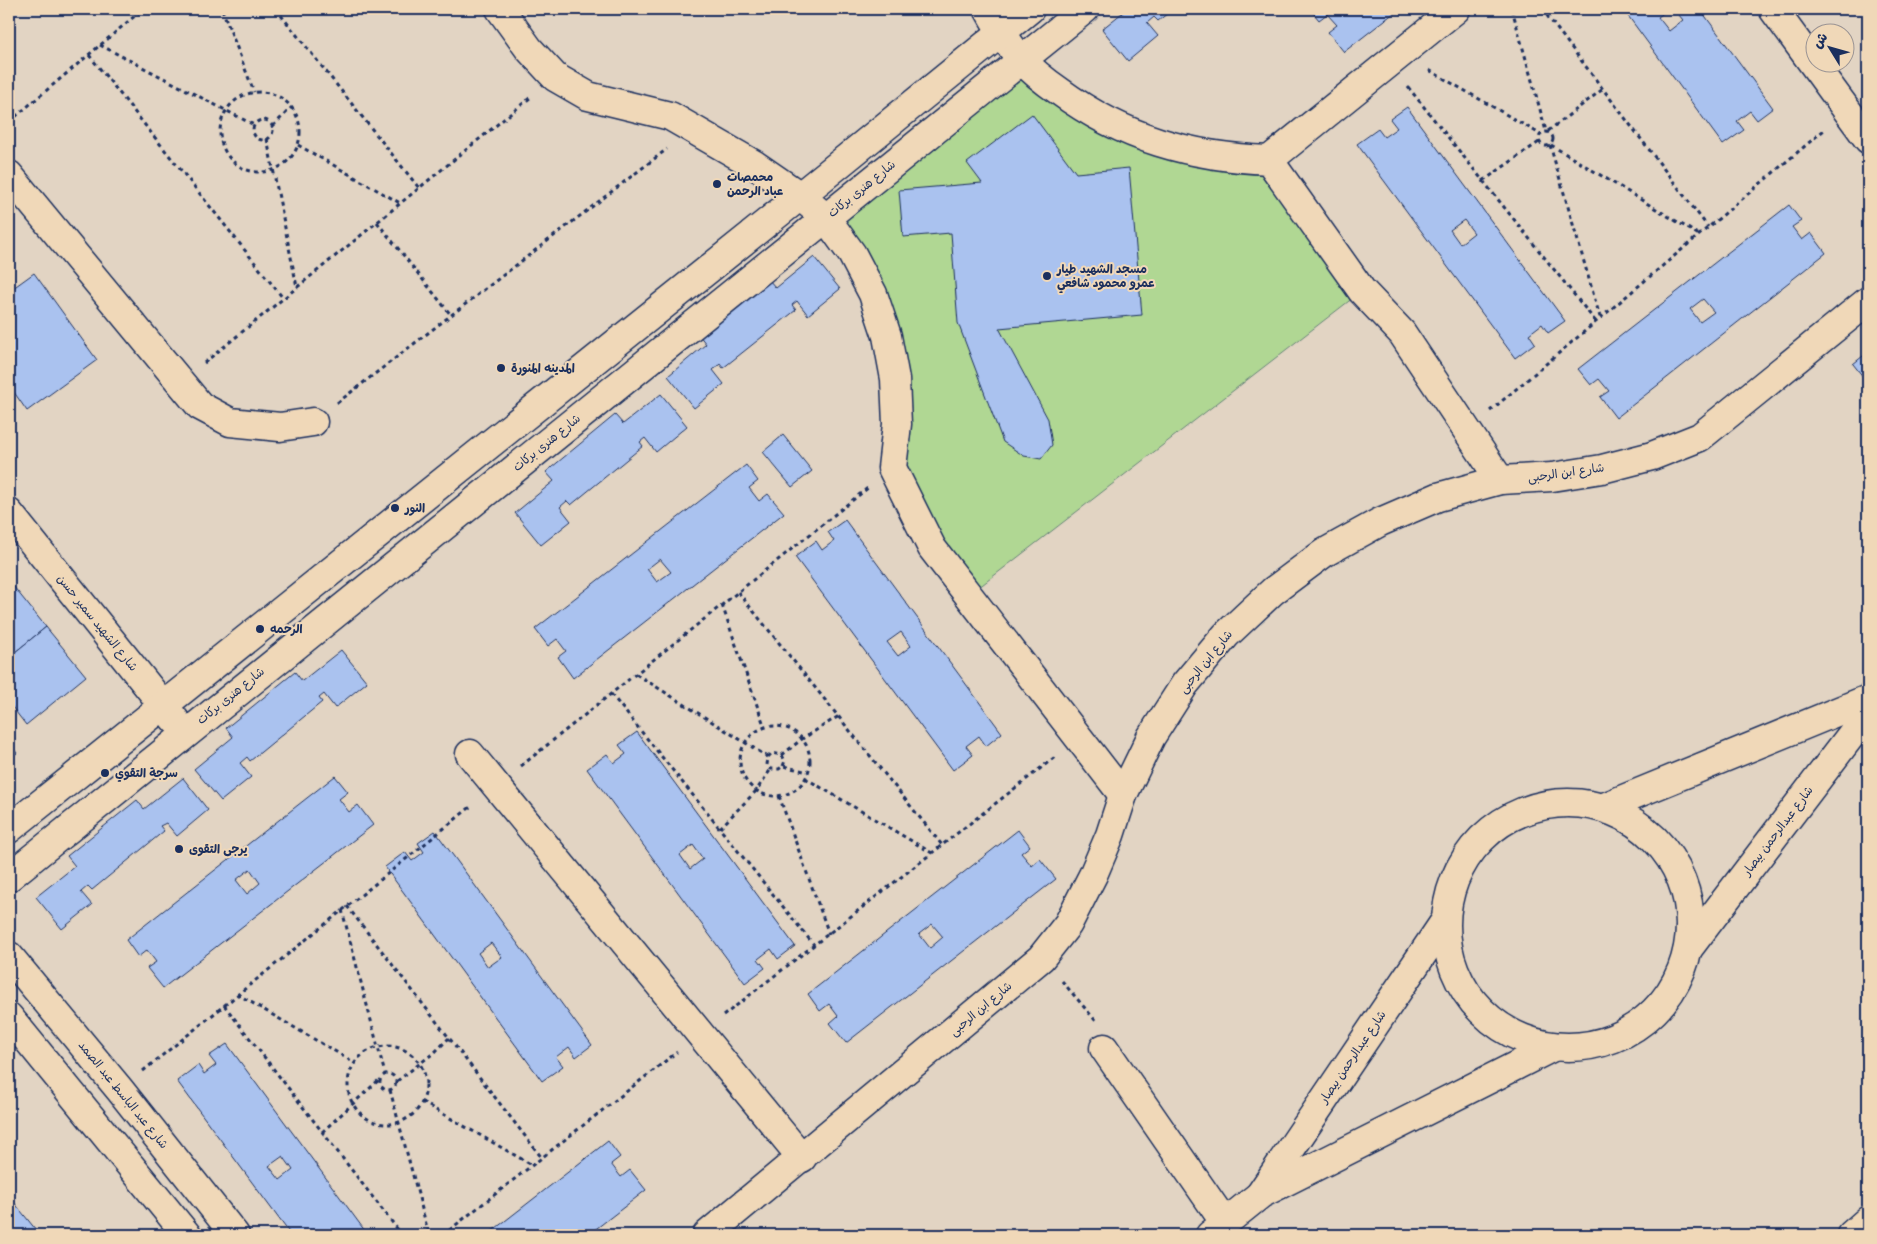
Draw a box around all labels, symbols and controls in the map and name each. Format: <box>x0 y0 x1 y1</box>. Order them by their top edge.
north arrow <box>1804 22 1854 72</box>
text: ش <box>1809 29 1831 52</box>
street label: شارع هنرى بركات <box>825 157 899 222</box>
place label: محمصات عباد الرحمن <box>727 170 784 199</box>
marker: محمصات عباد الرحمن <box>711 178 723 190</box>
place label: مسجد الشهيد طيار عمرو محمود شافعي <box>1056 262 1155 294</box>
marker: مسجد الشهيد طيار عمرو محمود شافعي <box>1041 270 1053 282</box>
place label: المدينه المنورة <box>511 361 575 376</box>
marker: المدينه المنورة <box>495 362 507 374</box>
street label: شارع هنرى بركات <box>510 411 584 476</box>
street label: شارع ابن الرحبى <box>1527 460 1605 487</box>
place label: النور <box>404 501 425 516</box>
marker: النور <box>389 502 401 514</box>
street label: شارع الشهيد سمير حسن <box>53 572 141 675</box>
place label: الرحمه <box>270 622 303 637</box>
marker: الرحمه <box>254 623 266 635</box>
street label: شارع ابن الرحبى <box>1176 627 1237 697</box>
street label: شارع هنرى بركات <box>194 664 268 729</box>
place label: سرجة التقوي <box>115 766 178 782</box>
marker: سرجة التقوي <box>99 767 111 779</box>
street label: شارع عبدالرحمن بيصار <box>1739 783 1817 880</box>
place label: يرجى التقوى <box>189 842 248 857</box>
marker: يرجى التقوى <box>173 843 185 855</box>
street label: شارع ابن الرحبى <box>947 979 1016 1040</box>
street label: شارع عبدالرحمن بيصار <box>1316 1008 1390 1108</box>
street label: شارع عبد الباسط عبد الصمد <box>74 1038 171 1153</box>

